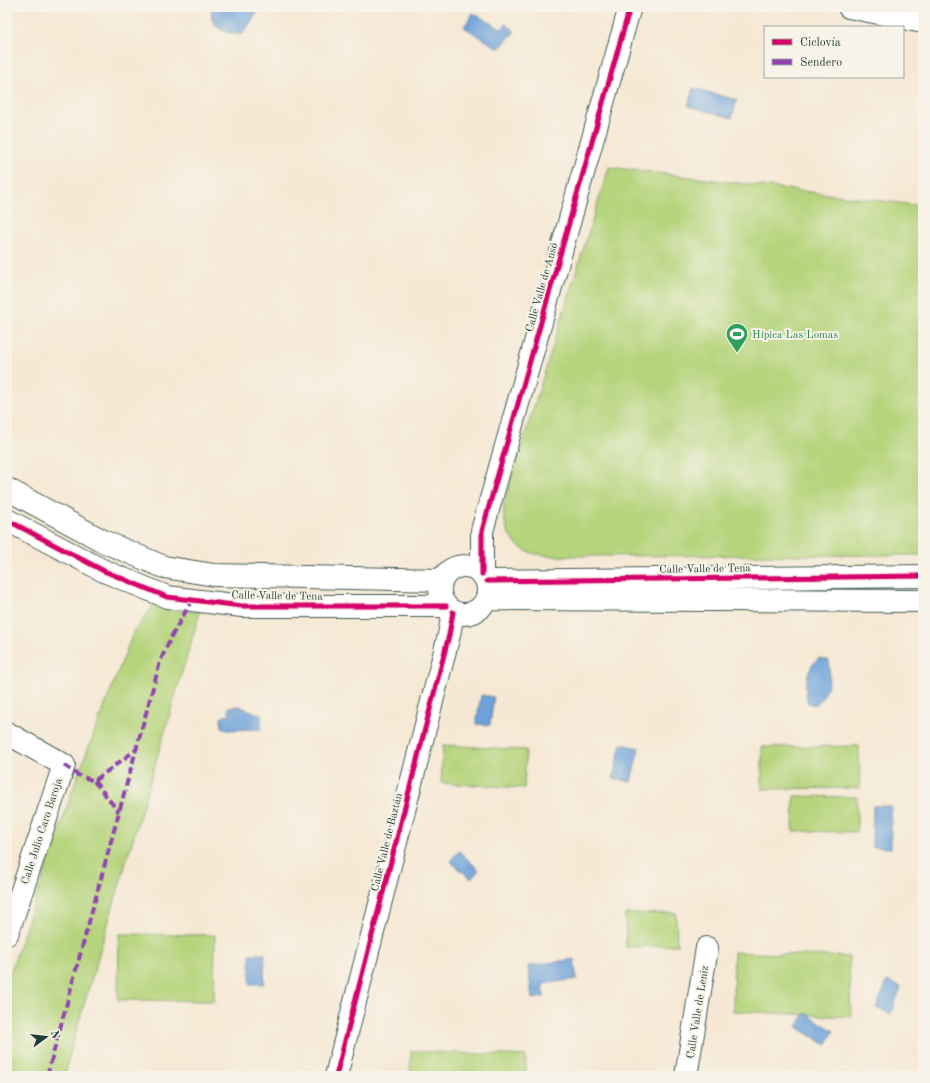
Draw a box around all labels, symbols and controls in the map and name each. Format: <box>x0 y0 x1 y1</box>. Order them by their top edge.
legend <box>764 26 904 78</box>
text: Ciclovía <box>800 37 841 49</box>
text: Sendero <box>800 57 842 69</box>
street label: Calle Valle de Ansó <box>524 241 560 333</box>
sports icon: Hípica Las Lomas <box>724 321 750 354</box>
place label: Hípica Las Lomas <box>752 330 838 341</box>
street label: Calle Valle de Tena <box>659 563 751 576</box>
street label: Calle Valle de Tena <box>231 590 323 603</box>
street label: Calle Julio Caro Baroja <box>20 776 65 886</box>
street label: Calle Valle de Baztán <box>370 792 405 893</box>
street label: Calle Valle de Leniz <box>686 965 711 1060</box>
north arrow <box>26 1017 66 1057</box>
text: N <box>48 1029 61 1041</box>

